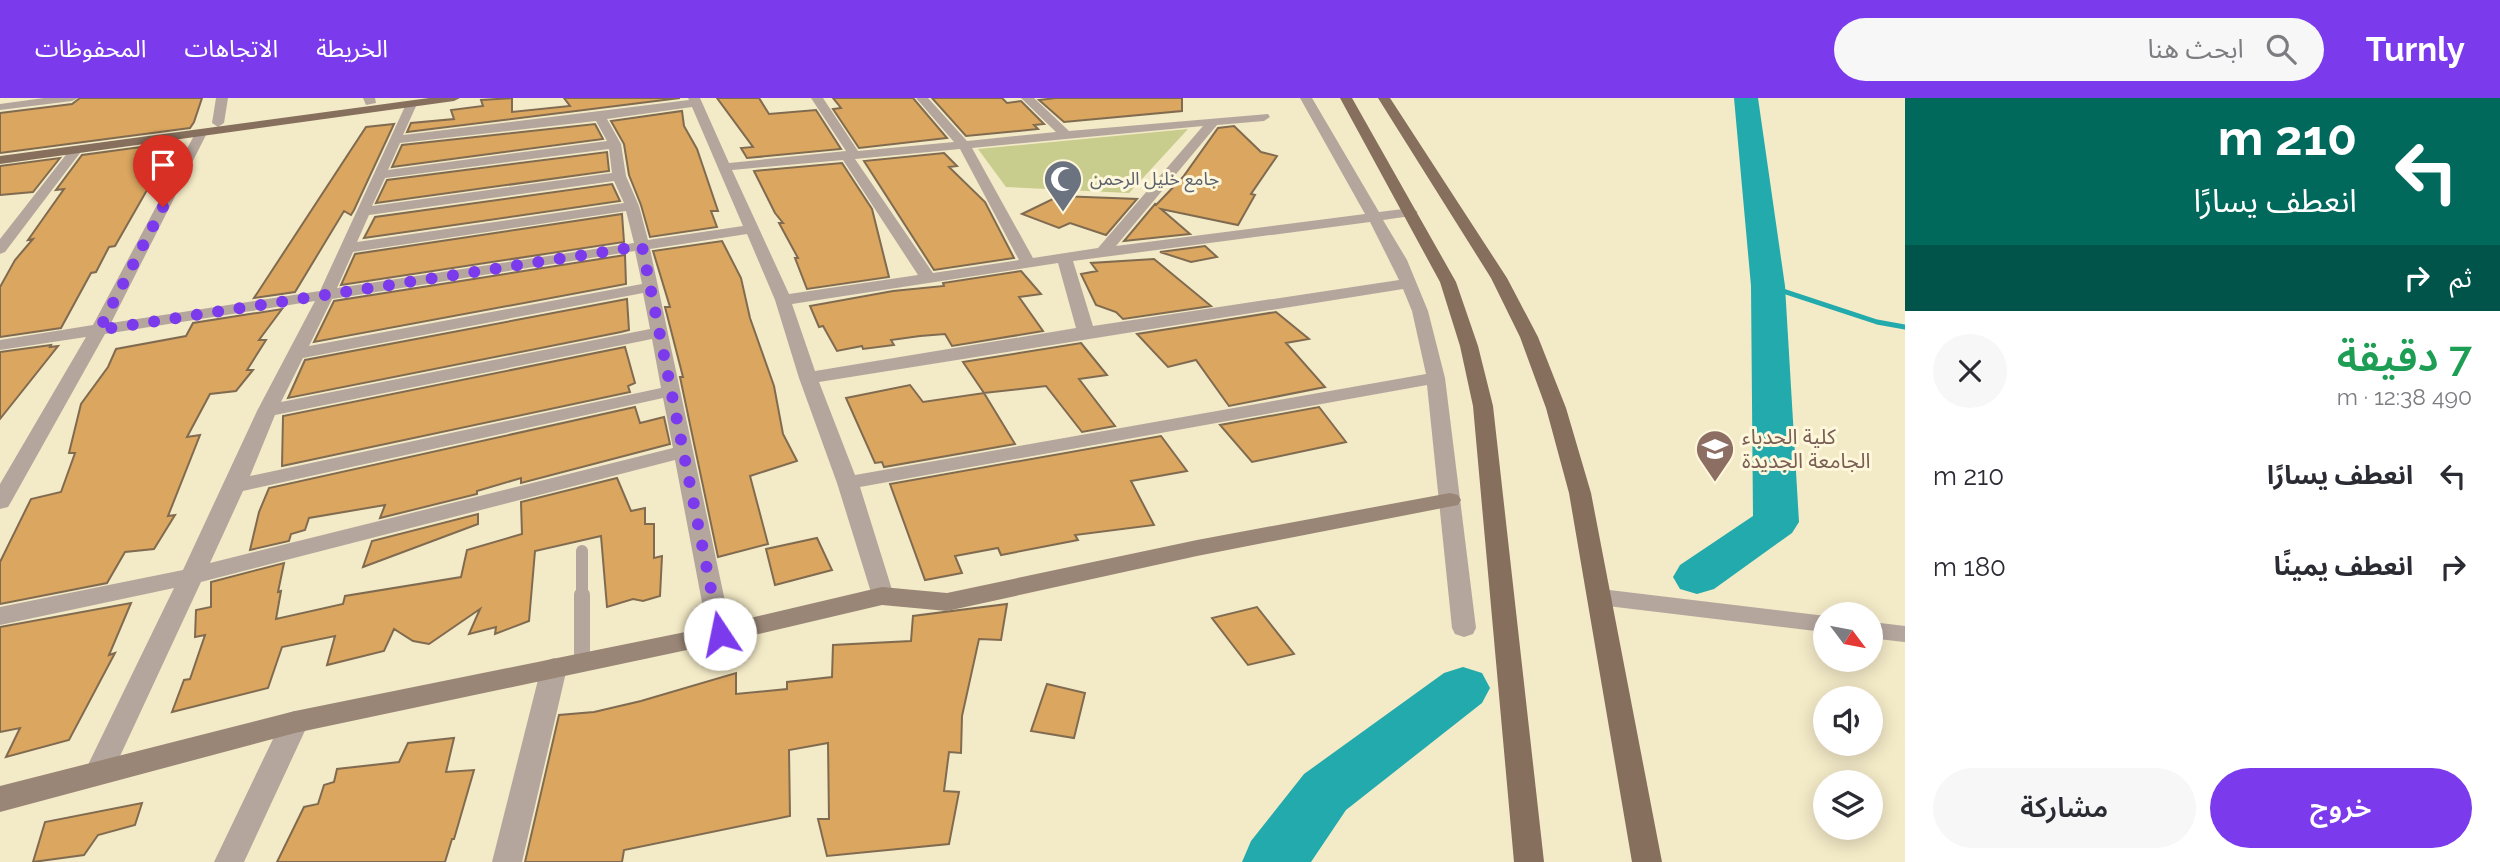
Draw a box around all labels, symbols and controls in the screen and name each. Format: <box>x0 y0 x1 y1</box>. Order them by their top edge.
search box <box>1834 18 2324 81</box>
icon: search <box>2262 30 2300 68</box>
text: Turnly <box>2366 30 2465 69</box>
text: المحفوظات <box>35 34 146 63</box>
text: الاتجاهات <box>184 34 278 63</box>
text: الخريطة <box>316 34 388 63</box>
text: ابحث هنا <box>2147 34 2244 64</box>
text: 210 m <box>2218 109 2357 166</box>
icon: left <box>2381 126 2472 217</box>
pin <box>133 135 193 207</box>
icon: arrive <box>144 146 182 184</box>
mosque icon: جامع خليل الرحمن <box>1042 158 1084 213</box>
place label: جامع خليل الرحمن <box>1090 168 1219 193</box>
text: انعطف يسارًا <box>2193 182 2357 219</box>
icon: right <box>2398 259 2436 297</box>
text: ثم <box>2450 263 2472 293</box>
text: 7 دقيقة <box>2337 332 2472 381</box>
button: close <box>1933 334 2007 408</box>
text: 490 m · 12:38 <box>2337 383 2472 410</box>
place label: كلية الحدباء الجامعة الجديدة <box>1742 424 1870 473</box>
school or university icon: كلية الحدباء الجامعة الجديدة <box>1694 428 1736 483</box>
icon: left <box>2434 457 2472 495</box>
text: انعطف يسارًا <box>2267 460 2413 490</box>
text: 210 m <box>1933 461 2004 491</box>
icon: right <box>2434 548 2472 586</box>
text: انعطف يمينًا <box>2274 551 2413 581</box>
text: 180 m <box>1933 552 2006 582</box>
position arrow <box>683 597 757 671</box>
north arrow <box>1813 602 1883 672</box>
map controls <box>1813 602 1883 840</box>
button: sound <box>1813 686 1883 756</box>
button: مشاركة <box>1933 768 2196 848</box>
button: خروج <box>2210 768 2472 848</box>
button: layers <box>1813 770 1883 840</box>

